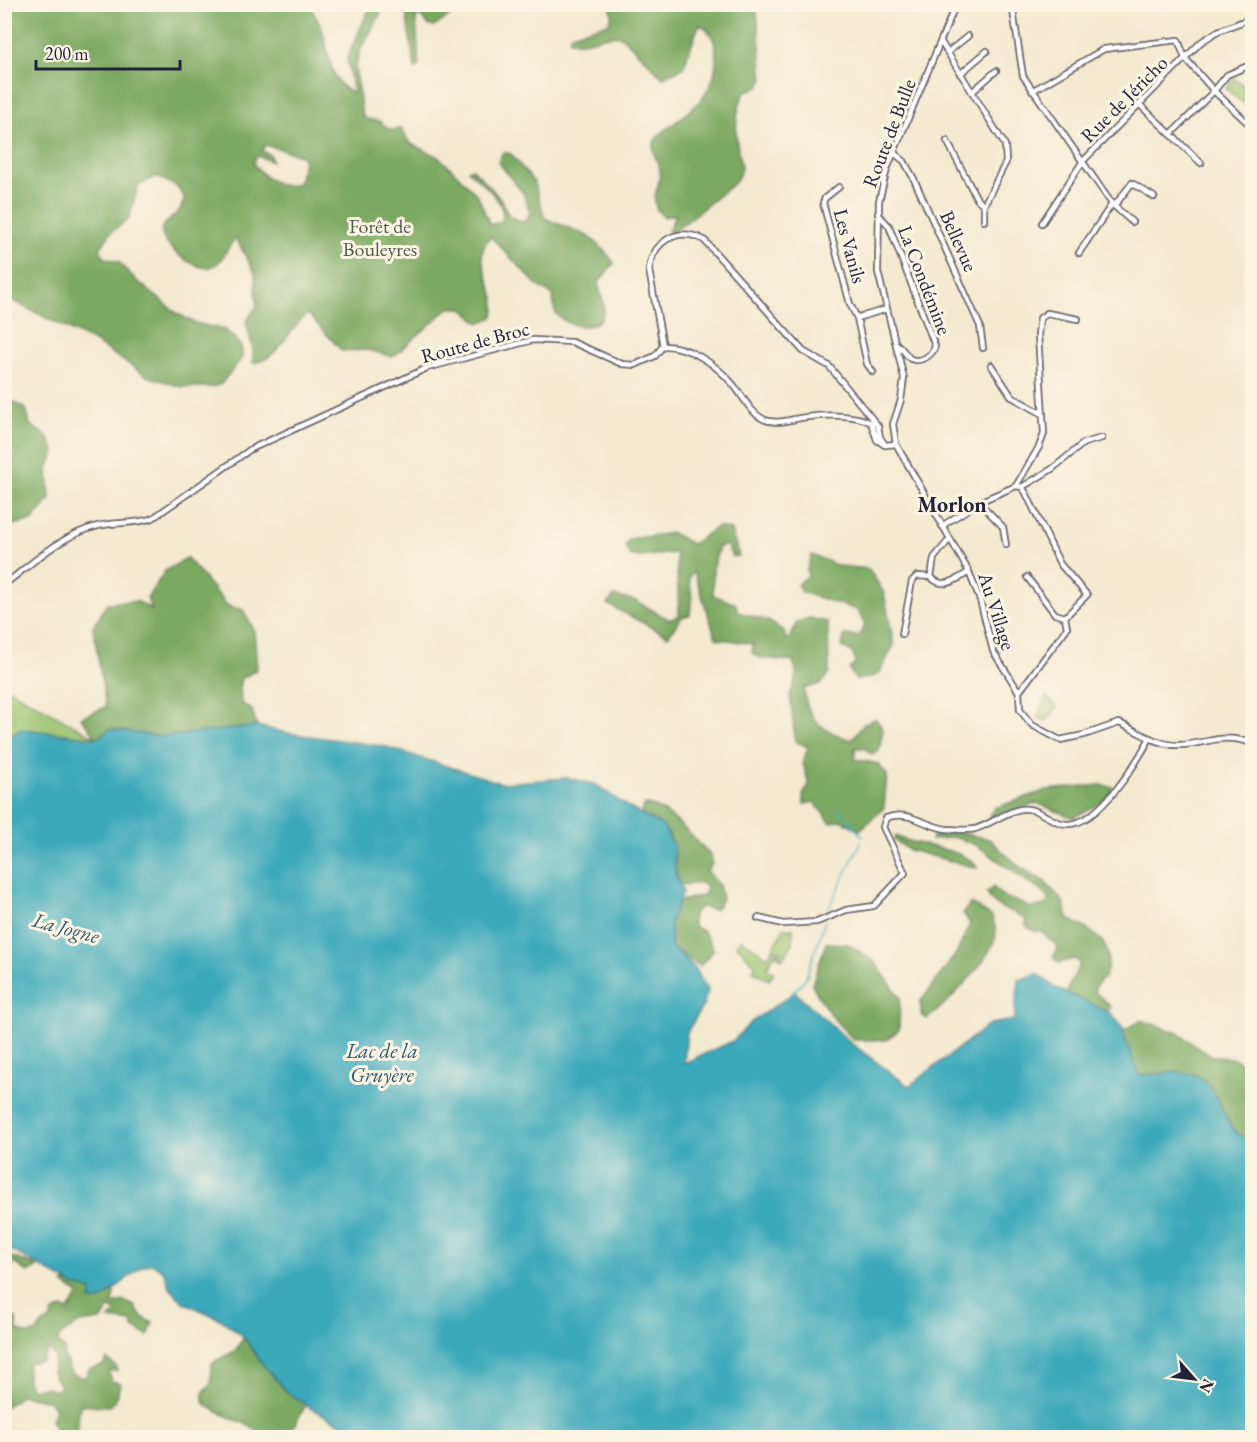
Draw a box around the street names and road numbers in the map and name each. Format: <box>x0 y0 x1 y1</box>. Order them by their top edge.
street label: Rue de Jéricho <box>1075 50 1173 148</box>
street label: Route de Bulle <box>856 75 922 191</box>
street label: Les Vanils <box>828 206 872 286</box>
street label: Bellevue <box>934 206 984 276</box>
street label: La Condémine <box>892 222 958 339</box>
street label: Route de Broc <box>418 315 532 369</box>
street label: Au Village <box>972 568 1022 653</box>

